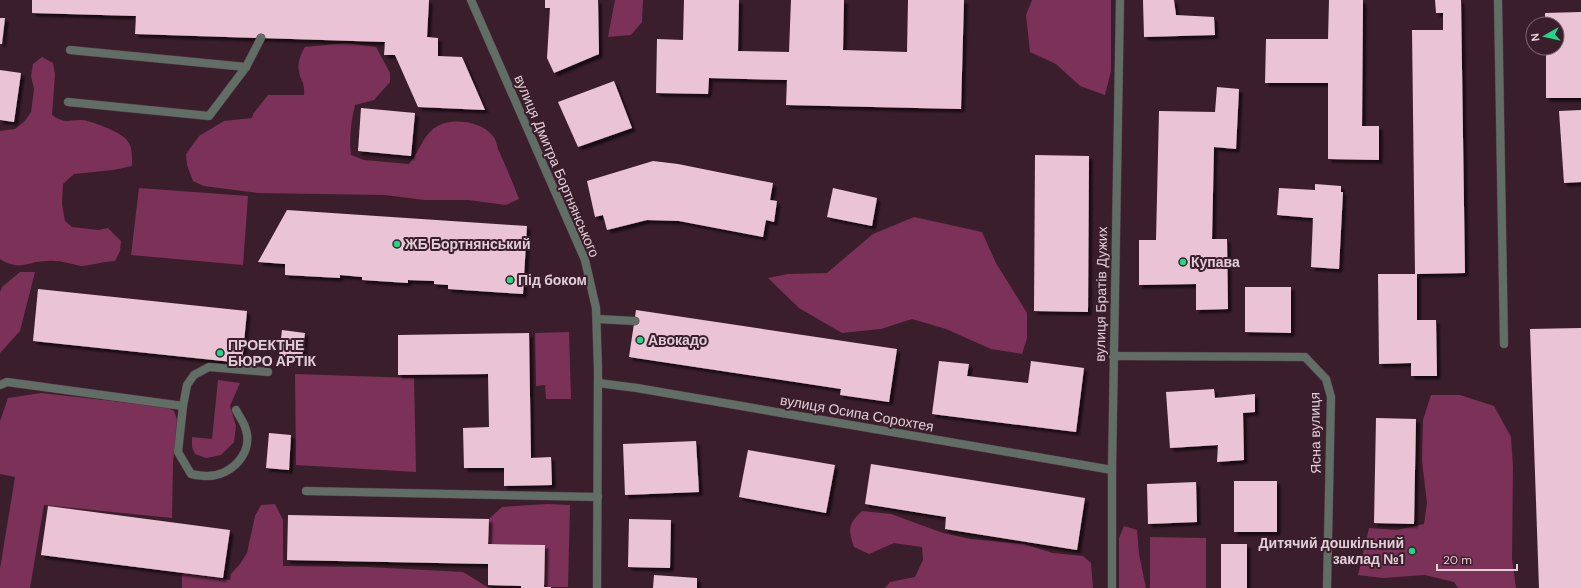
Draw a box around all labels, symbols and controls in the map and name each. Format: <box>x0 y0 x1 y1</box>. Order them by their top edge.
north arrow <box>1525 16 1565 56</box>
text: N <box>1528 32 1543 42</box>
street label: вулиця Дмитра Бортнянського <box>510 72 604 260</box>
street label: вулиця Братів Дужих <box>1091 226 1111 362</box>
place label: ЖБ Бортнянський <box>404 235 531 253</box>
marker: ЖБ Бортнянський <box>392 239 402 249</box>
place label: Купава <box>1191 253 1240 271</box>
marker: Купава <box>1178 257 1188 267</box>
place label: Під боком <box>518 271 587 289</box>
marker: Під боком <box>505 275 515 285</box>
place label: Авокадо <box>648 331 707 349</box>
marker: Авокадо <box>635 335 645 345</box>
place label: ПРОЕКТНЕ БЮРО АРТІК <box>228 336 317 370</box>
marker: ПРОЕКТНЕ БЮРО АРТІК <box>215 348 225 358</box>
street label: вулиця Осипа Сорохтея <box>779 391 935 435</box>
street label: Ясна вулиця <box>1305 392 1325 474</box>
place label: Дитячий дошкільний заклад №1 <box>1259 534 1404 568</box>
marker: Дитячий дошкільний заклад №1 <box>1407 546 1417 556</box>
scale bar <box>1437 546 1517 572</box>
text: 20 m <box>1443 552 1472 568</box>

